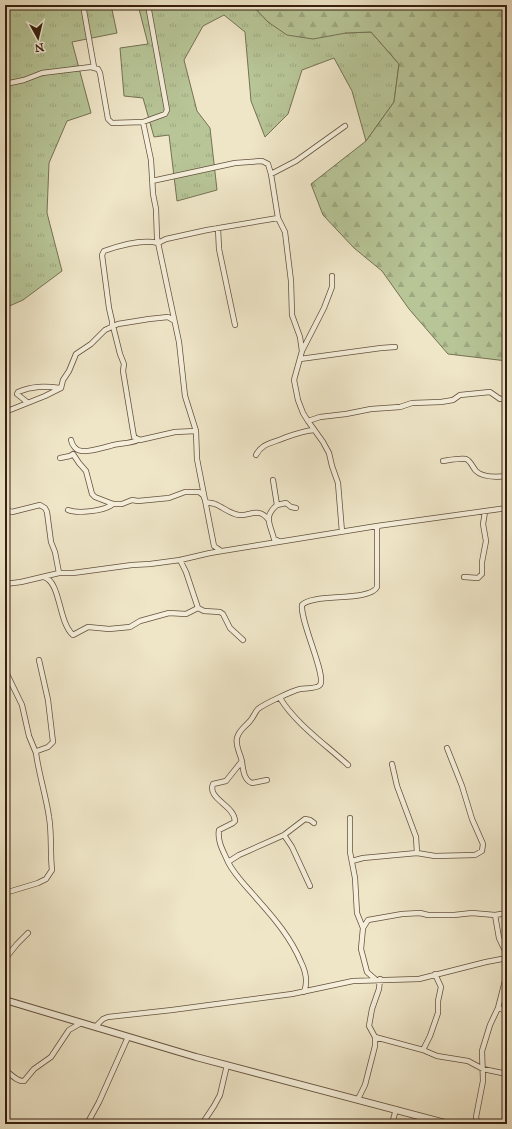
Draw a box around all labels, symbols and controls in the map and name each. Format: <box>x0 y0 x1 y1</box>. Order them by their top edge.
north arrow <box>18 18 58 58</box>
text: N <box>33 40 45 55</box>

